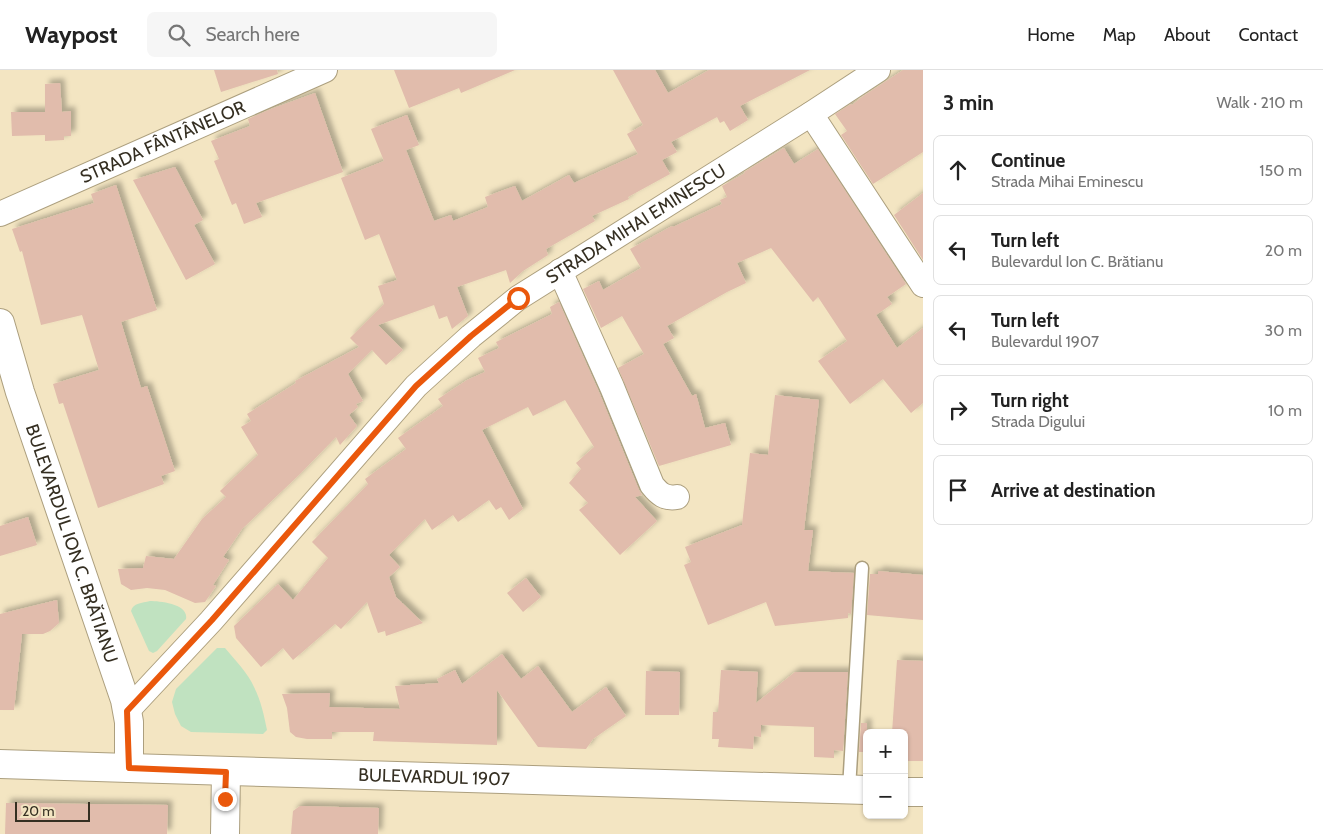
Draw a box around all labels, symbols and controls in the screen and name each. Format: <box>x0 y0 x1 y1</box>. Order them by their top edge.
search box <box>147 12 497 57</box>
text: Waypost <box>25 20 117 49</box>
icon: search <box>165 21 193 49</box>
text: Search here <box>205 23 300 46</box>
text: Home <box>1027 24 1075 46</box>
text: Map <box>1103 24 1136 46</box>
text: About <box>1164 24 1210 46</box>
text: Contact <box>1238 24 1298 46</box>
text: 3 min <box>943 90 994 115</box>
text: Walk · 210 m <box>1216 93 1303 112</box>
street label: STRADA FÂNTÂNELOR <box>77 96 249 188</box>
text: Continue <box>991 149 1065 172</box>
icon: ahead <box>944 156 972 184</box>
street label: STRADA MIHAI EMINESCU <box>542 159 730 289</box>
text: 150 m <box>1259 161 1302 180</box>
text: Strada Mihai Eminescu <box>991 172 1143 191</box>
text: Turn left <box>991 229 1059 252</box>
icon: left <box>944 236 972 264</box>
text: 20 m <box>1265 241 1302 260</box>
text: Bulevardul Ion C. Brătianu <box>991 252 1163 271</box>
route start <box>507 287 530 310</box>
text: Turn left <box>991 309 1059 332</box>
icon: left <box>944 316 972 344</box>
text: 30 m <box>1265 321 1302 340</box>
text: Bulevardul 1907 <box>991 332 1099 351</box>
text: Turn right <box>991 389 1069 412</box>
icon: right <box>944 396 972 424</box>
text: 10 m <box>1268 401 1302 420</box>
text: Strada Digului <box>991 412 1085 431</box>
street label: BULEVARDUL ION C. BRĂTIANU <box>21 421 123 666</box>
icon: arrive <box>944 476 972 504</box>
text: Arrive at destination <box>991 479 1155 502</box>
map controls <box>863 729 908 819</box>
button: + <box>863 729 908 774</box>
street label: BULEVARDUL 1907 <box>358 764 510 790</box>
button: − <box>863 774 908 819</box>
route end <box>214 788 237 811</box>
scale bar <box>15 799 90 822</box>
text: 20 m <box>22 802 55 820</box>

